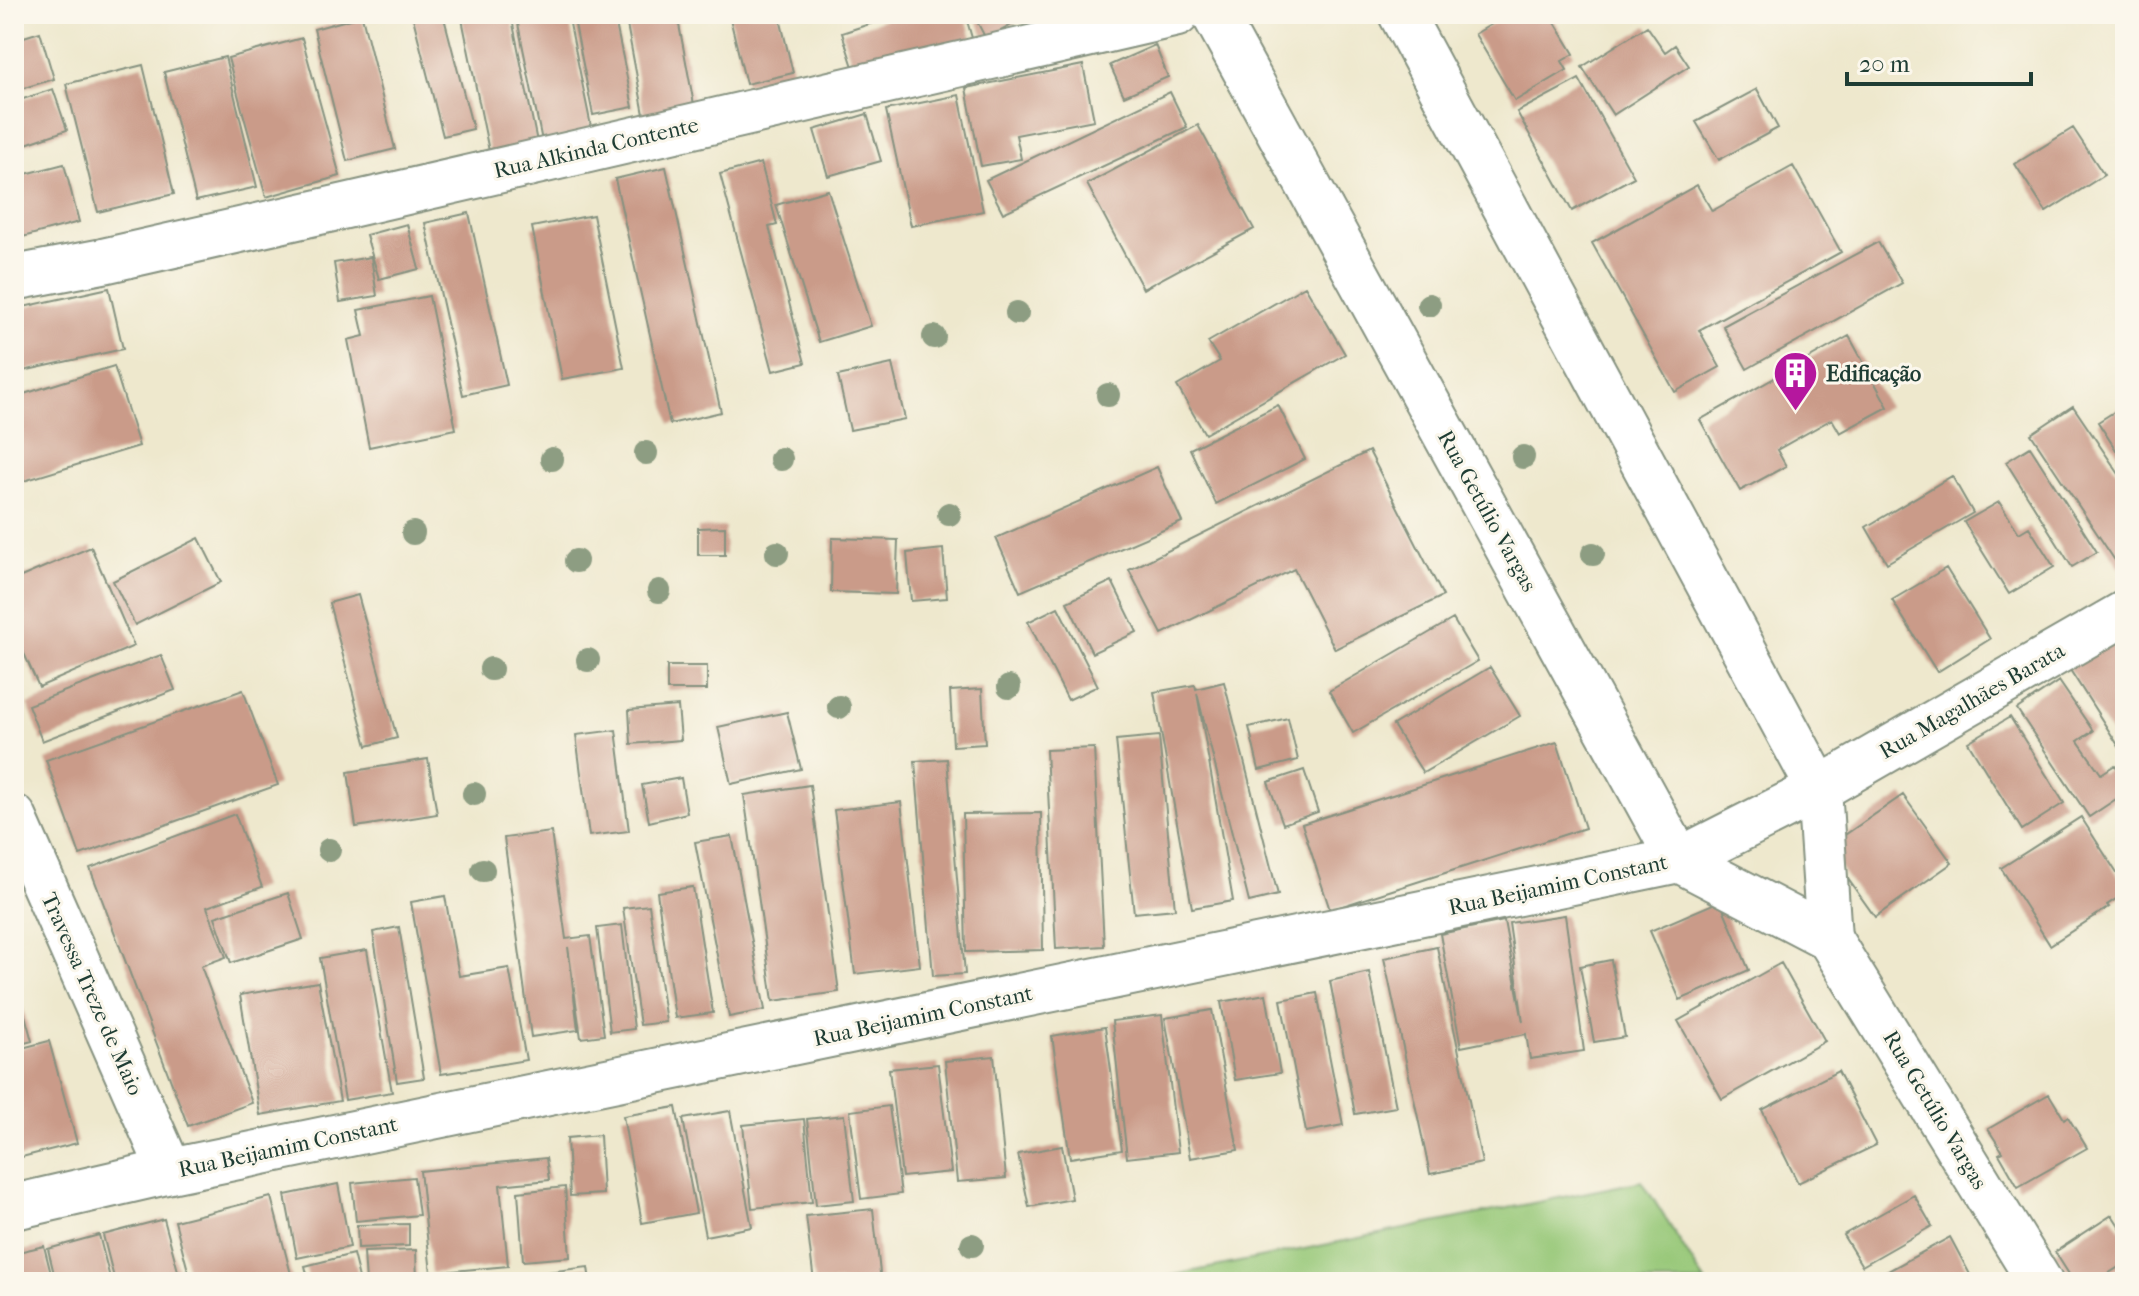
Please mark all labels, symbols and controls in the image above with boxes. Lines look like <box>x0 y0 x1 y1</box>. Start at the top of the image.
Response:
scale bar <box>1847 36 2031 86</box>
text: 20 m <box>1859 50 1910 78</box>
street label: Rua Alkinda Contente <box>491 112 701 184</box>
building icon: Edificação <box>1771 350 1819 413</box>
place label: Edificação <box>1826 361 1921 387</box>
street label: Rua Getúlio Vargas <box>1432 426 1542 596</box>
street label: Rua Magalhães Barata <box>1875 637 2070 765</box>
street label: Rua Beijamim Constant <box>1446 849 1670 921</box>
street label: Travessa Treze de Maio <box>36 889 148 1099</box>
street label: Rua Beijamim Constant <box>811 980 1035 1052</box>
street label: Rua Getúlio Vargas <box>1877 1026 1993 1194</box>
street label: Rua Beijamim Constant <box>176 1111 400 1183</box>

